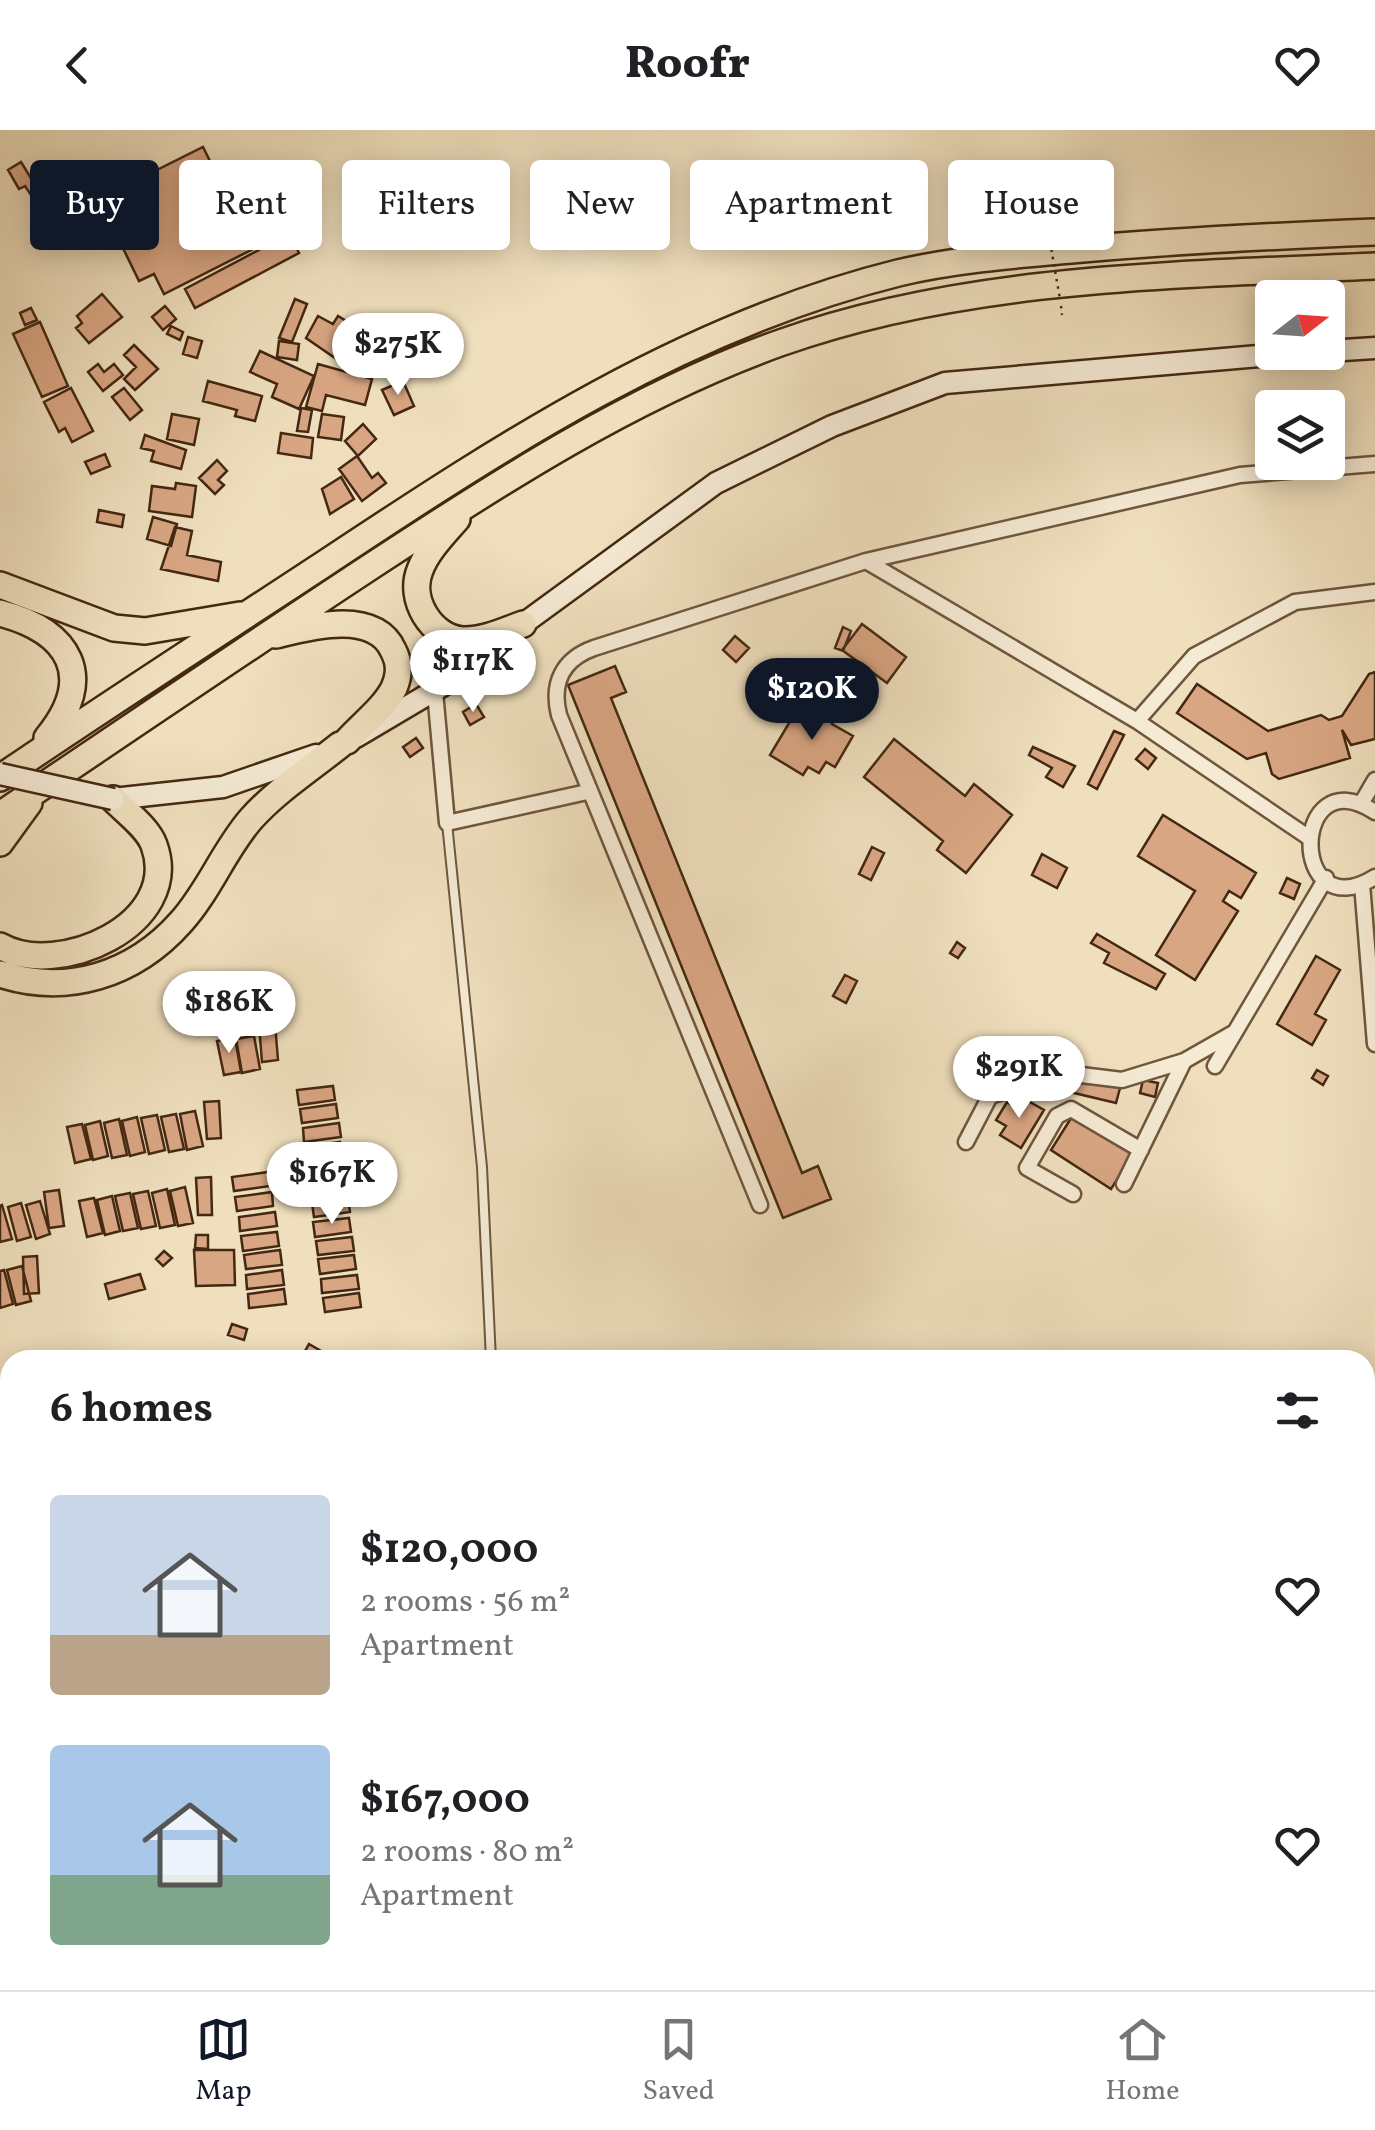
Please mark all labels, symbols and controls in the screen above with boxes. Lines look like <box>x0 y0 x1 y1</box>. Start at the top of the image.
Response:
text: Roofr <box>625 34 750 97</box>
icon: back <box>50 38 105 93</box>
icon: heart <box>1270 38 1325 93</box>
chip: Buy <box>30 160 159 250</box>
chip: Rent <box>179 160 322 250</box>
chip: Filters <box>342 160 510 250</box>
chip: New <box>530 160 670 250</box>
chip: Apartment <box>690 160 928 250</box>
chip: House <box>948 160 1114 250</box>
north arrow <box>1255 280 1345 370</box>
map controls <box>1255 280 1345 480</box>
pin: $275K <box>328 313 468 398</box>
text: $275K <box>354 323 442 367</box>
button: layers <box>1255 390 1345 480</box>
pin: $117K <box>403 630 543 715</box>
text: $117K <box>432 640 514 684</box>
pin: $120K <box>742 658 882 743</box>
text: $120K <box>767 668 857 712</box>
pin: $186K <box>159 971 299 1056</box>
text: $186K <box>185 981 273 1025</box>
pin: $291K <box>949 1036 1089 1121</box>
text: $291K <box>975 1046 1063 1090</box>
pin: $167K <box>262 1142 402 1227</box>
text: $167K <box>289 1152 375 1196</box>
text: 6 homes <box>50 1381 213 1440</box>
icon: filters <box>1270 1383 1325 1438</box>
text: $120,000 <box>360 1522 538 1581</box>
icon: home <box>130 1535 250 1655</box>
icon: heart <box>1270 1568 1325 1623</box>
text: 2 rooms · 56 m² <box>360 1581 570 1625</box>
text: Apartment <box>360 1625 514 1669</box>
text: $167,000 <box>360 1772 530 1831</box>
icon: home <box>130 1785 250 1905</box>
icon: heart <box>1270 1818 1325 1873</box>
text: 2 rooms · 80 m² <box>360 1831 574 1875</box>
text: Apartment <box>360 1875 514 1919</box>
tab: Map <box>195 2012 252 2111</box>
tab: Saved <box>642 2012 715 2111</box>
tab: Home <box>1105 2012 1180 2111</box>

